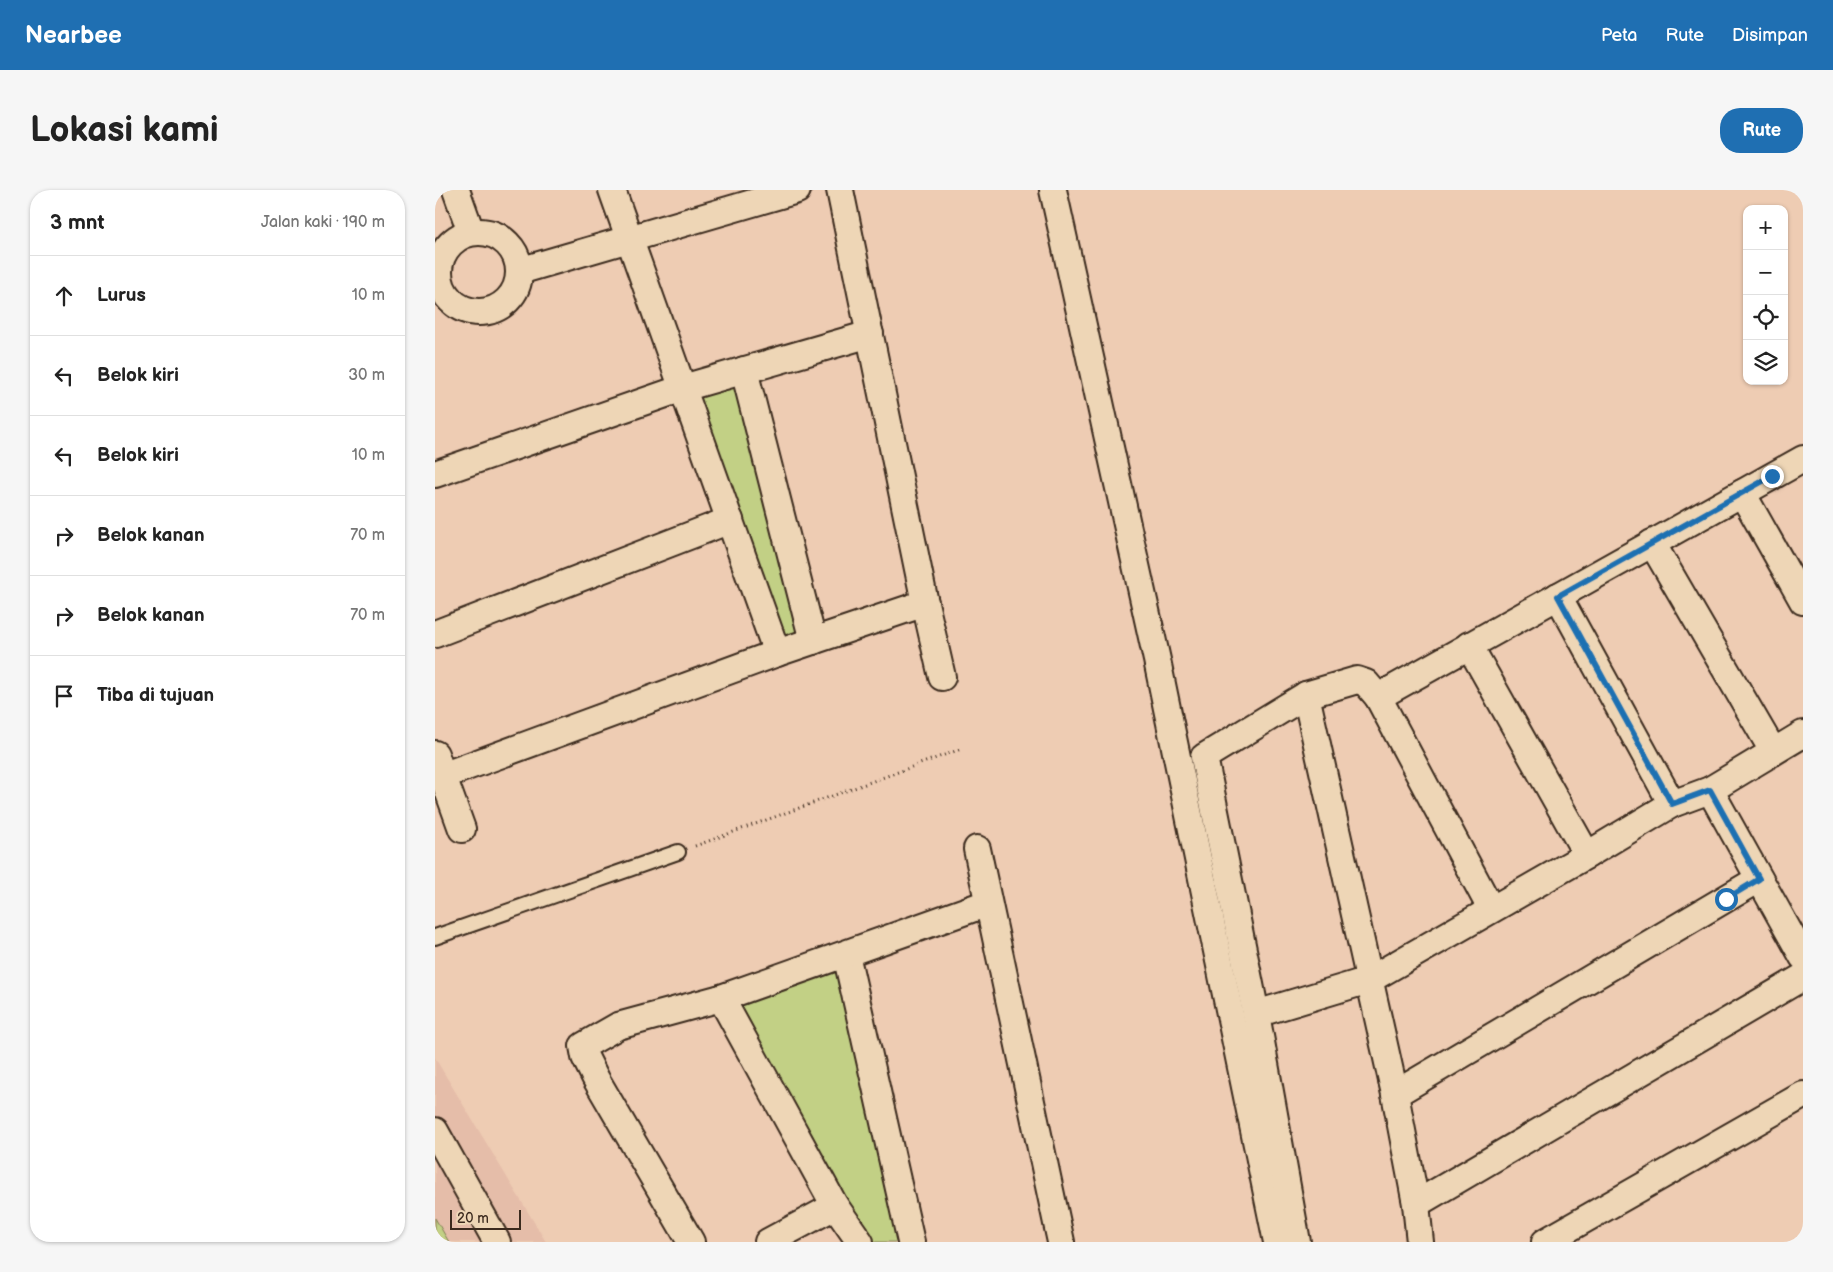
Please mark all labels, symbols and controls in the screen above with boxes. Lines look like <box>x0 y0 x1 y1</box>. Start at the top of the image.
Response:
text: Nearbee <box>25 21 122 50</box>
text: Peta <box>1601 25 1637 46</box>
text: Rute <box>1665 25 1704 46</box>
text: Disimpan <box>1732 25 1808 46</box>
button: Rute <box>1720 108 1803 153</box>
text: Lokasi kami <box>30 109 219 152</box>
map controls <box>1743 205 1788 385</box>
button: + <box>1743 205 1788 250</box>
text: 3 mnt <box>50 210 105 235</box>
text: Jalan kaki · 190 m <box>261 213 385 232</box>
button: − <box>1743 250 1788 295</box>
icon: ahead <box>50 282 78 310</box>
text: Lurus <box>97 284 146 307</box>
text: 10 m <box>352 286 385 305</box>
button: locate <box>1743 295 1788 340</box>
button: layers <box>1743 340 1788 385</box>
icon: left <box>50 362 78 390</box>
text: Belok kiri <box>97 364 179 387</box>
text: 30 m <box>348 366 385 385</box>
icon: left <box>50 442 78 470</box>
text: Belok kiri <box>97 444 179 467</box>
text: 10 m <box>352 446 385 465</box>
route end <box>1761 465 1784 488</box>
icon: right <box>50 522 78 550</box>
text: Belok kanan <box>97 524 205 547</box>
text: 70 m <box>350 526 385 545</box>
icon: right <box>50 602 78 630</box>
text: Belok kanan <box>97 604 205 627</box>
text: 70 m <box>350 606 385 625</box>
icon: arrive <box>50 682 78 710</box>
text: Tiba di tujuan <box>97 684 214 707</box>
route start <box>1715 888 1738 911</box>
scale bar <box>450 1207 521 1230</box>
text: 20 m <box>457 1210 489 1227</box>

